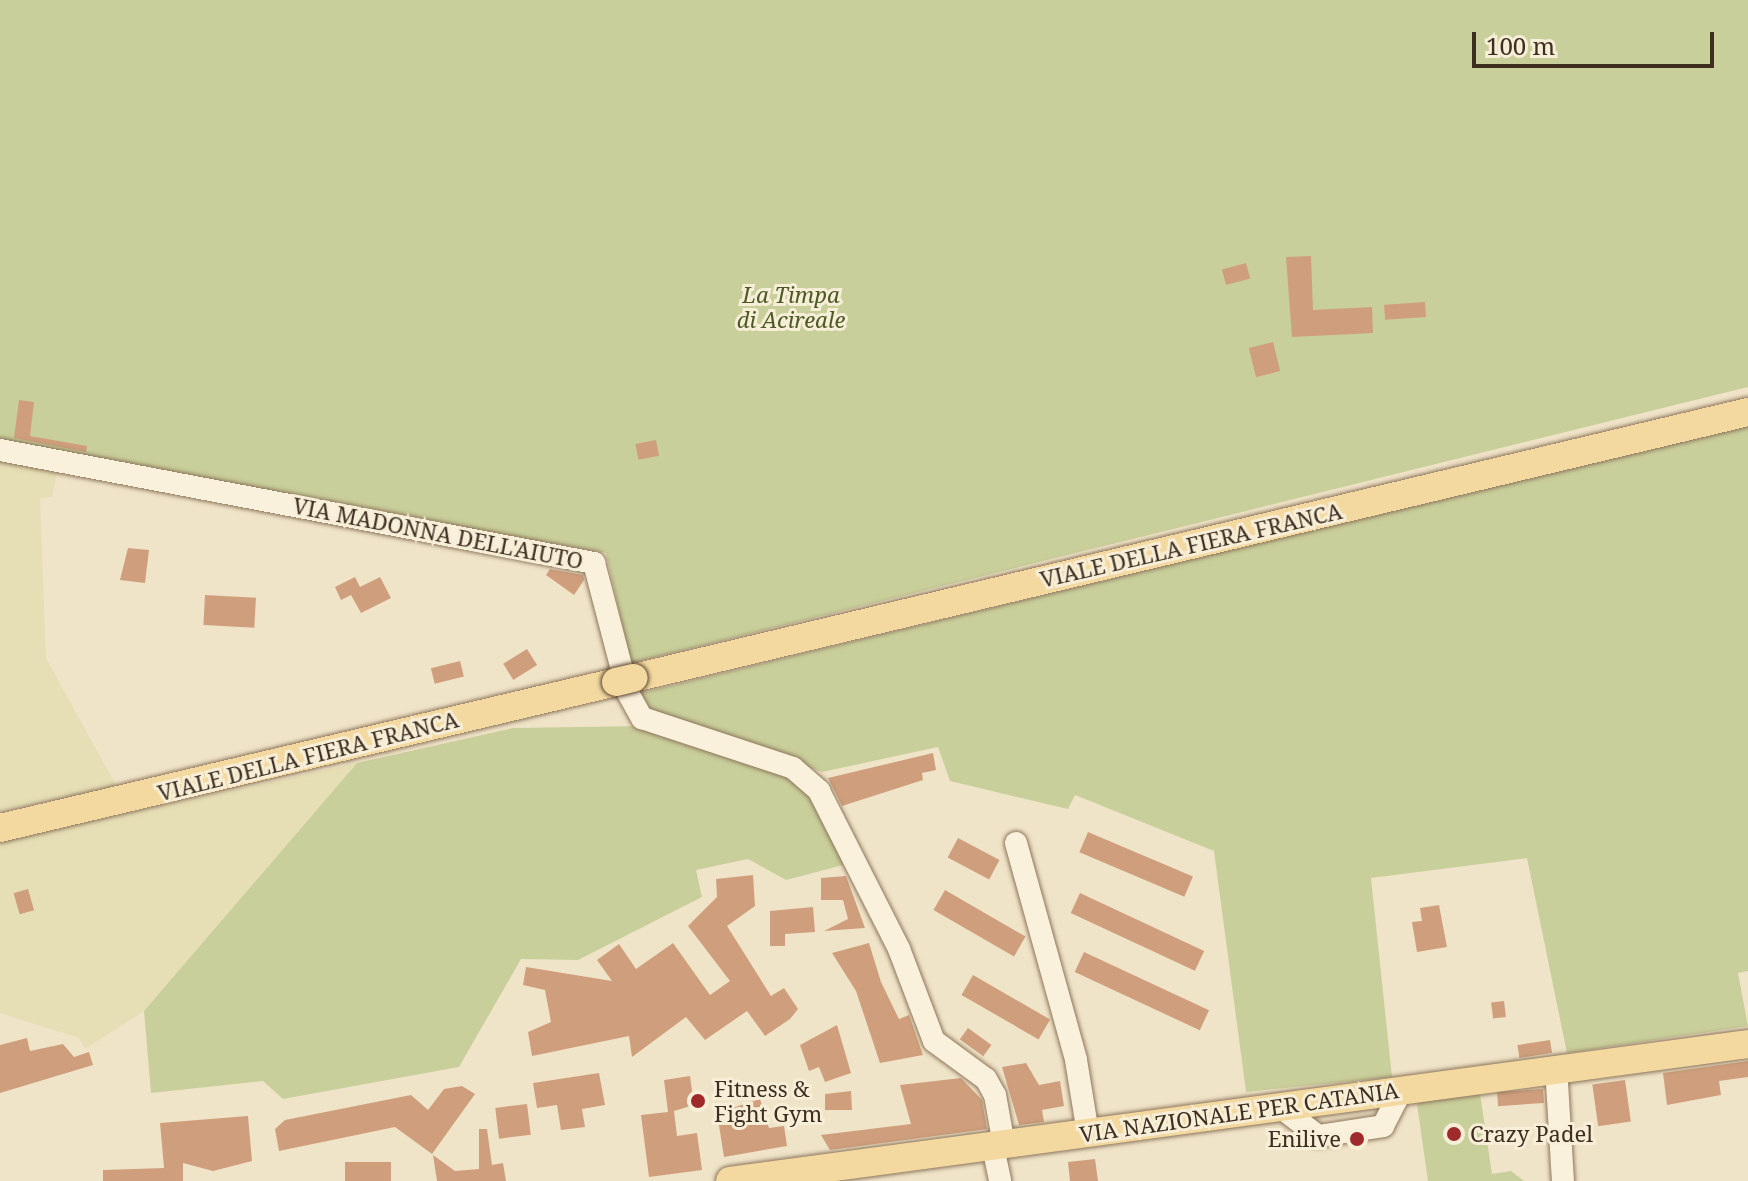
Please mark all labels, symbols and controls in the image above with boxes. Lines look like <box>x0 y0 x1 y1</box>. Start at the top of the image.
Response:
scale bar <box>1476 16 1718 66</box>
text: 100 m <box>1486 29 1555 62</box>
park label: La Timpa di Acireale <box>737 281 845 332</box>
street label: VIA MADONNA DELL'AIUTO <box>291 492 585 574</box>
street label: VIALE DELLA FIERA FRANCA <box>1037 497 1345 593</box>
street label: VIALE DELLA FIERA FRANCA <box>155 706 461 806</box>
place label: Fitness & Fight Gym <box>714 1075 822 1126</box>
street label: VIA NAZIONALE PER CATANIA <box>1078 1077 1400 1147</box>
marker: Fitness & Fight Gym <box>689 1092 707 1110</box>
place label: Crazy Padel <box>1470 1121 1593 1147</box>
marker: Crazy Padel <box>1445 1125 1463 1143</box>
place label: Enilive <box>1268 1126 1341 1152</box>
marker: Enilive <box>1348 1130 1366 1148</box>

